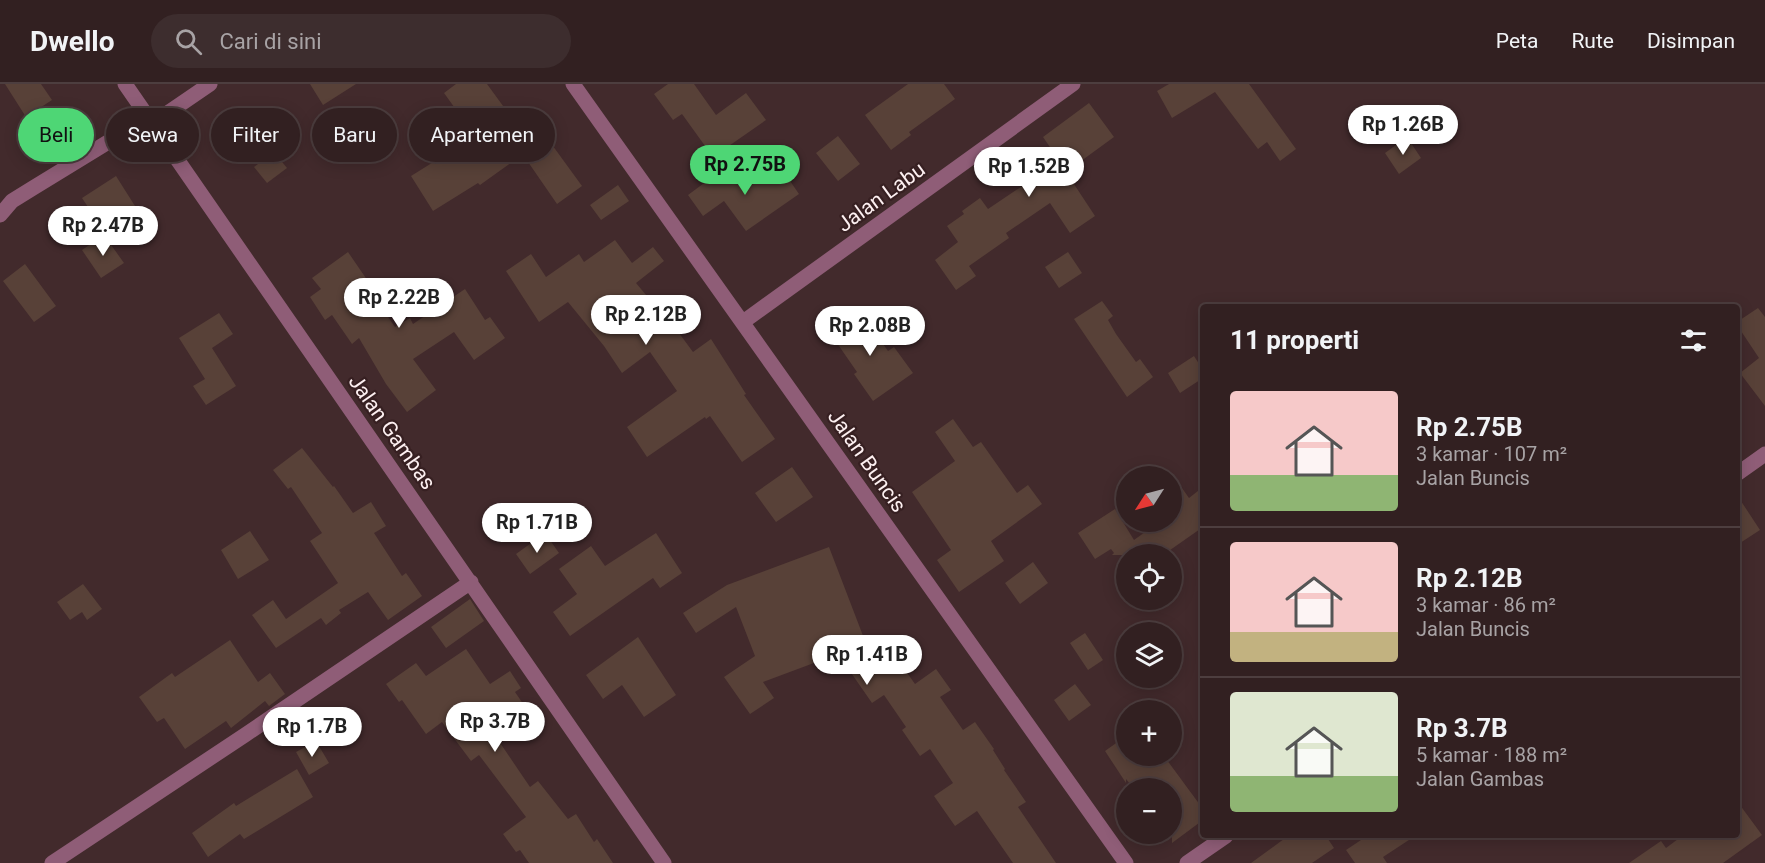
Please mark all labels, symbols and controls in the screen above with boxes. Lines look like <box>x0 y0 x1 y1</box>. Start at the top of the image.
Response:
search box <box>151 14 571 68</box>
text: Dwello <box>30 25 115 58</box>
icon: search <box>172 25 205 58</box>
text: Cari di sini <box>220 29 321 54</box>
text: Peta <box>1496 29 1538 53</box>
text: Rute <box>1571 29 1614 53</box>
text: Disimpan <box>1647 29 1735 53</box>
pin: Rp 1.26B <box>1341 105 1465 156</box>
chip: Beli <box>18 108 94 162</box>
chip: Sewa <box>106 108 199 162</box>
chip: Filter <box>211 108 300 162</box>
chip: Baru <box>312 108 397 162</box>
chip: Apartemen <box>409 108 555 162</box>
text: Rp 1.26B <box>1362 112 1444 136</box>
pin: Rp 2.75B <box>683 145 807 196</box>
pin: Rp 1.52B <box>967 147 1091 198</box>
text: Rp 2.75B <box>704 152 786 176</box>
text: Rp 1.52B <box>988 154 1070 178</box>
street label: Jalan Labu <box>833 157 929 237</box>
pin: Rp 2.47B <box>41 206 165 257</box>
text: Rp 2.47B <box>62 213 144 237</box>
pin: Rp 2.22B <box>337 278 461 329</box>
text: Rp 2.22B <box>358 285 440 309</box>
pin: Rp 2.12B <box>584 295 708 346</box>
text: Rp 2.12B <box>605 302 687 326</box>
pin: Rp 2.08B <box>808 306 932 357</box>
text: Rp 2.08B <box>829 313 911 337</box>
icon: filters <box>1677 324 1710 357</box>
text: 11 properti <box>1230 325 1359 355</box>
street label: Jalan Gambas <box>344 370 440 494</box>
street label: Jalan Buncis <box>823 405 911 517</box>
text: Rp 2.75B <box>1416 412 1523 442</box>
icon: home <box>1278 415 1350 487</box>
text: 3 kamar · 107 m² <box>1416 442 1567 466</box>
north arrow <box>1116 466 1182 532</box>
map controls <box>1116 466 1182 844</box>
text: Jalan Buncis <box>1416 466 1530 490</box>
pin: Rp 1.71B <box>475 503 599 554</box>
text: Rp 1.71B <box>496 510 578 534</box>
button: locate <box>1116 544 1182 610</box>
text: Rp 2.12B <box>1416 563 1523 593</box>
icon: home <box>1278 566 1350 638</box>
text: 3 kamar · 86 m² <box>1416 593 1556 617</box>
text: Jalan Buncis <box>1416 617 1530 641</box>
button: layers <box>1116 622 1182 688</box>
pin: Rp 1.41B <box>805 635 929 686</box>
text: Rp 1.41B <box>826 642 908 666</box>
button: + <box>1116 700 1182 766</box>
pin: Rp 3.7B <box>440 702 550 753</box>
pin: Rp 1.7B <box>257 707 367 758</box>
text: Rp 3.7B <box>460 709 530 733</box>
text: Rp 3.7B <box>1416 713 1508 743</box>
text: Rp 1.7B <box>277 714 347 738</box>
icon: home <box>1278 716 1350 788</box>
text: 5 kamar · 188 m² <box>1416 743 1567 767</box>
text: Jalan Gambas <box>1416 767 1544 791</box>
button: − <box>1116 778 1182 844</box>

